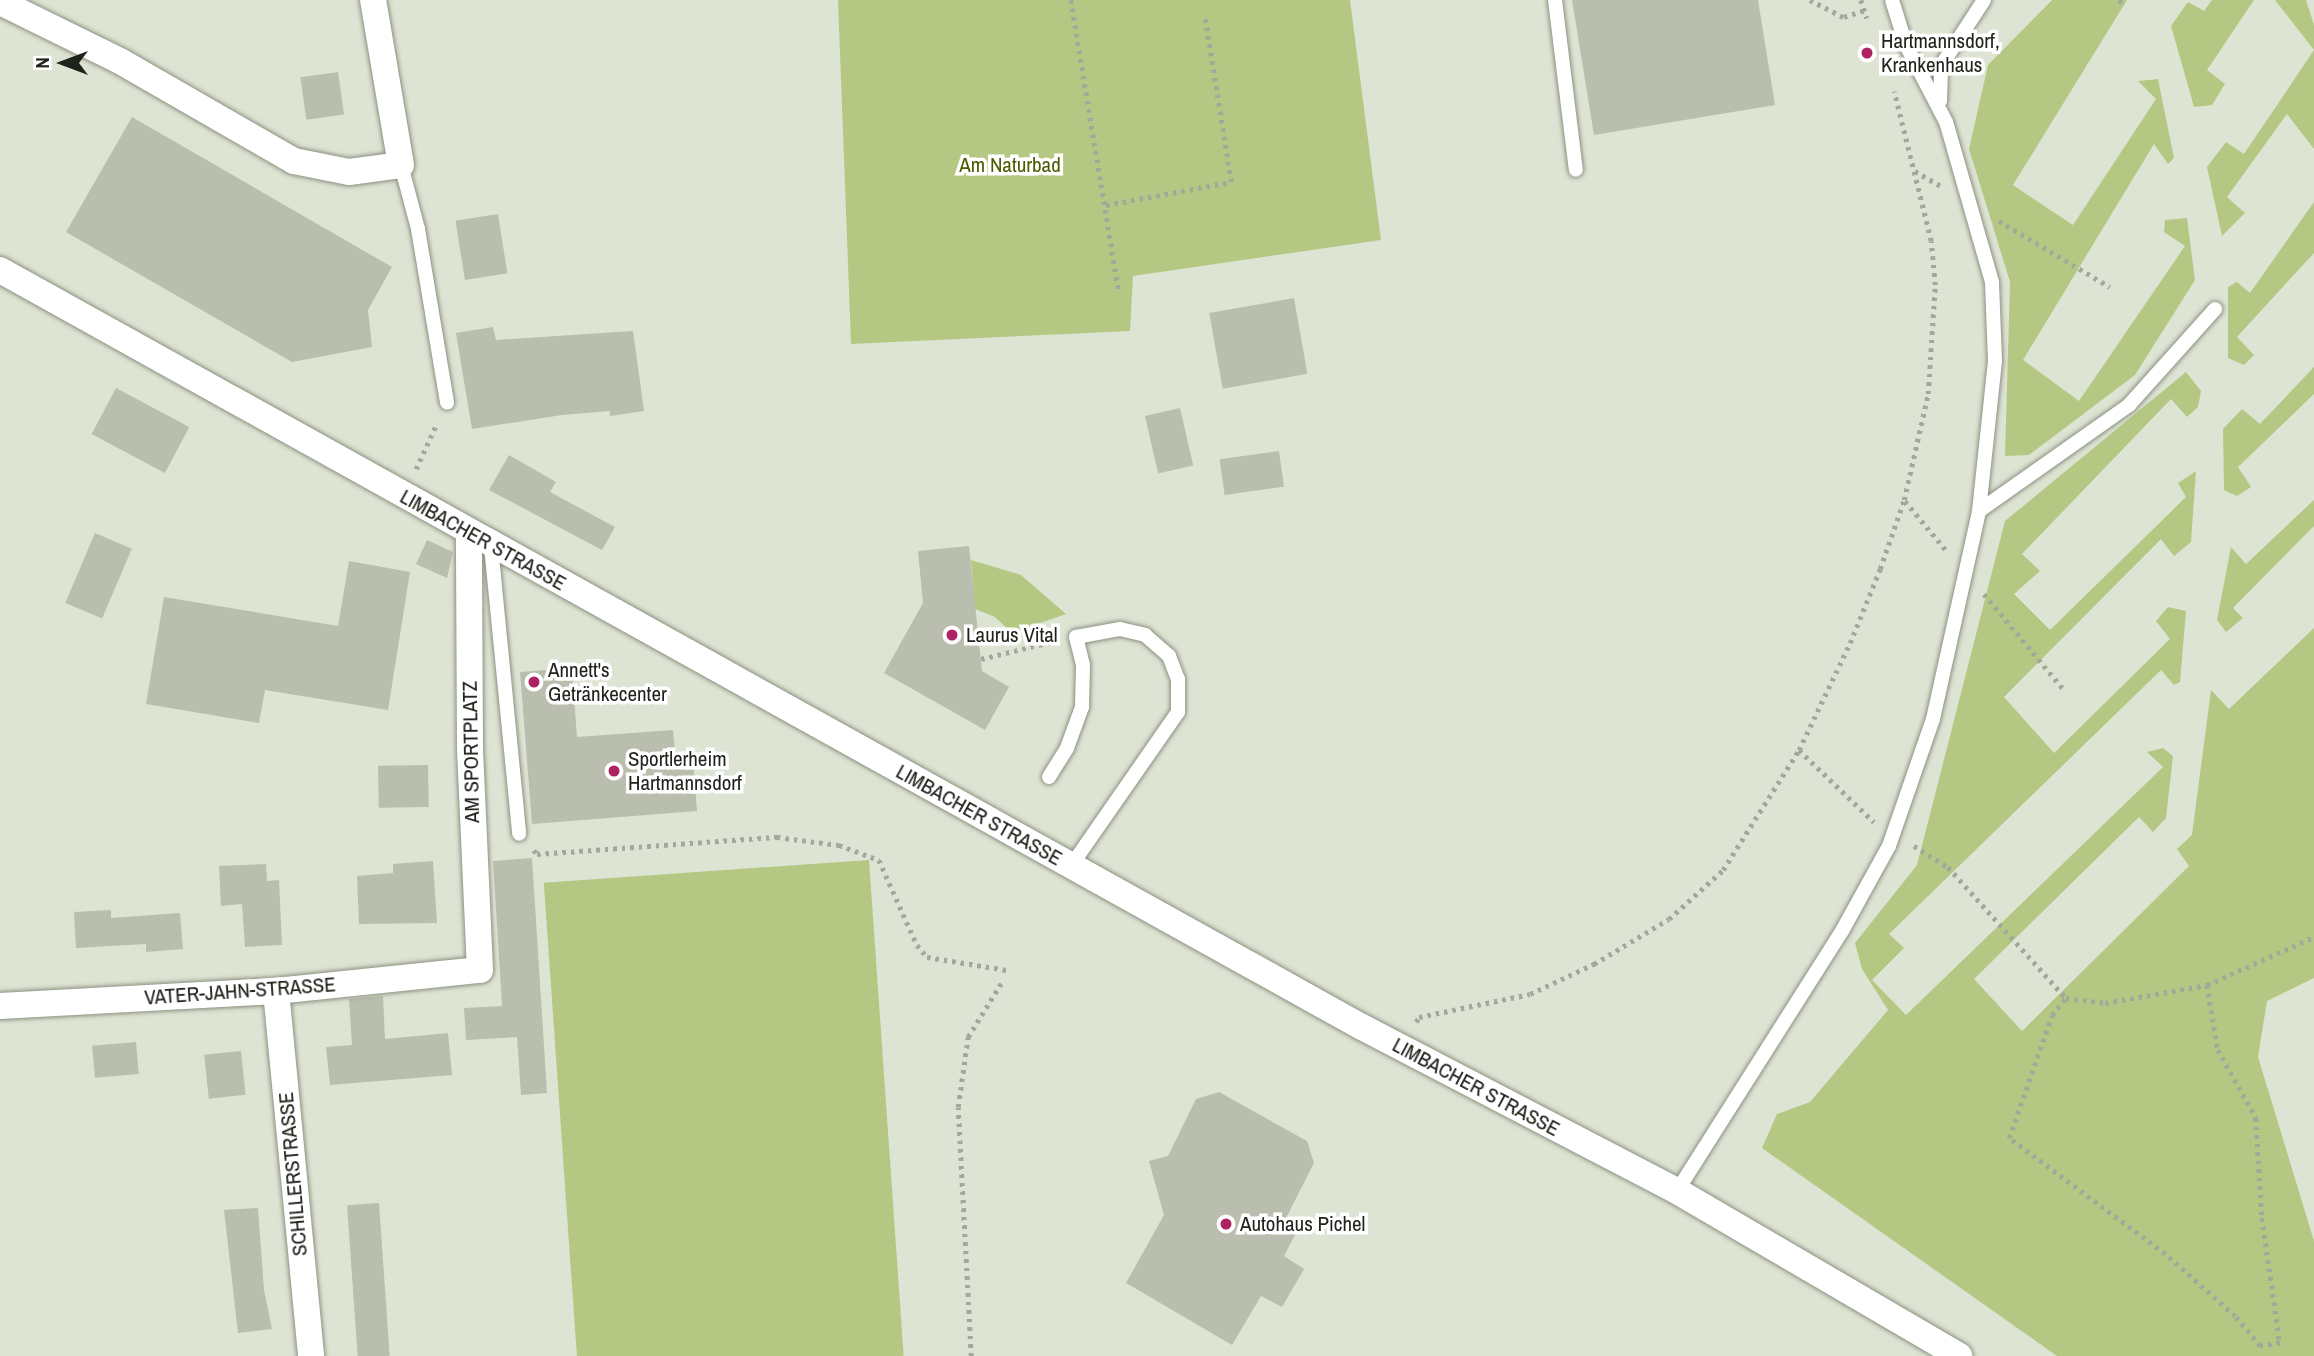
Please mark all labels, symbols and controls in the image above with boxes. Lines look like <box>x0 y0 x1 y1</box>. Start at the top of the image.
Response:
north arrow <box>28 28 98 98</box>
place label: Hartmannsdorf, Krankenhaus <box>1881 28 2000 78</box>
marker: Hartmannsdorf, Krankenhaus <box>1859 45 1875 61</box>
text: N <box>29 57 55 69</box>
park label: Am Naturbad <box>959 152 1061 178</box>
street label: LIMBACHER STRASSE <box>396 484 570 596</box>
place label: Laurus Vital <box>966 622 1058 648</box>
marker: Laurus Vital <box>944 627 960 643</box>
place label: Annett's Getränkecenter <box>548 657 667 707</box>
marker: Annett's Getränkecenter <box>526 674 542 690</box>
street label: AM SPORTPLATZ <box>457 681 485 823</box>
place label: Sportlerheim Hartmannsdorf <box>628 746 742 796</box>
street label: LIMBACHER STRASSE <box>892 759 1066 871</box>
marker: Sportlerheim Hartmannsdorf <box>606 763 622 779</box>
street label: VATER-JAHN-STRASSE <box>144 972 336 1010</box>
street label: LIMBACHER STRASSE <box>1388 1032 1564 1142</box>
street label: SCHILLERSTRASSE <box>273 1091 313 1257</box>
place label: Autohaus Pichel <box>1240 1211 1365 1237</box>
marker: Autohaus Pichel <box>1218 1216 1234 1232</box>

